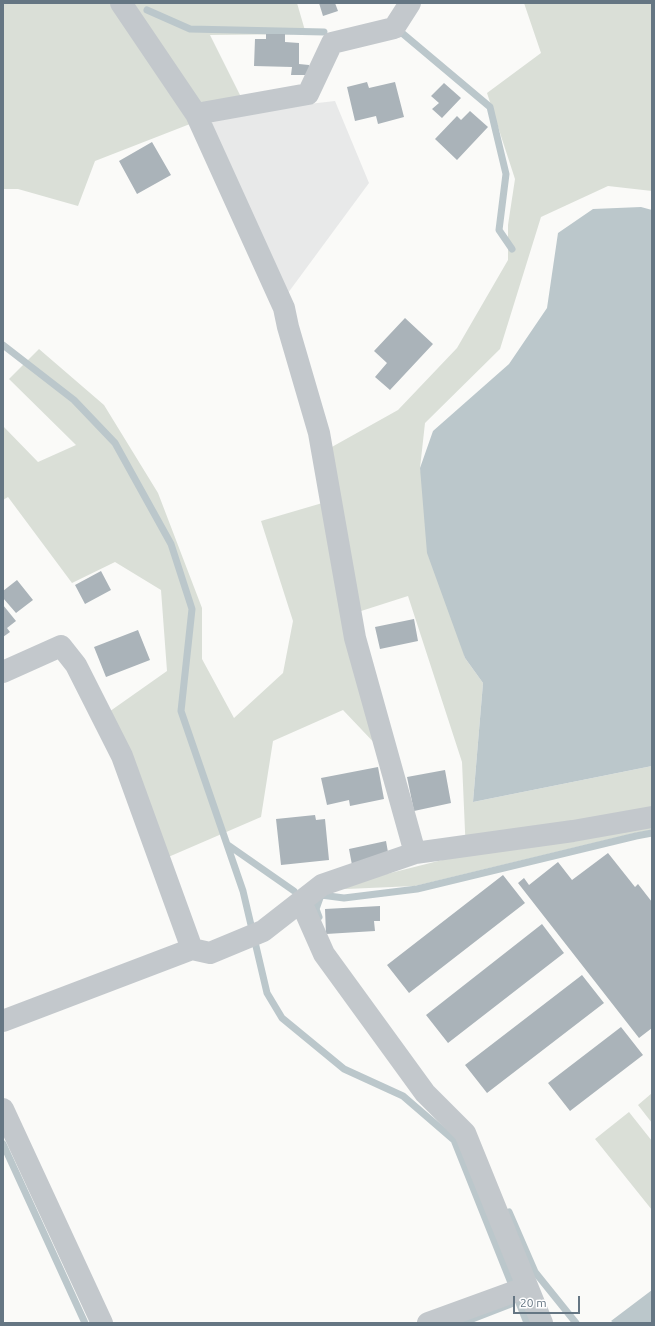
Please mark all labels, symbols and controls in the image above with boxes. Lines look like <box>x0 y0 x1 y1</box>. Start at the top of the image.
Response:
scale bar <box>515 1288 582 1314</box>
text: 20 m <box>520 1296 547 1309</box>

